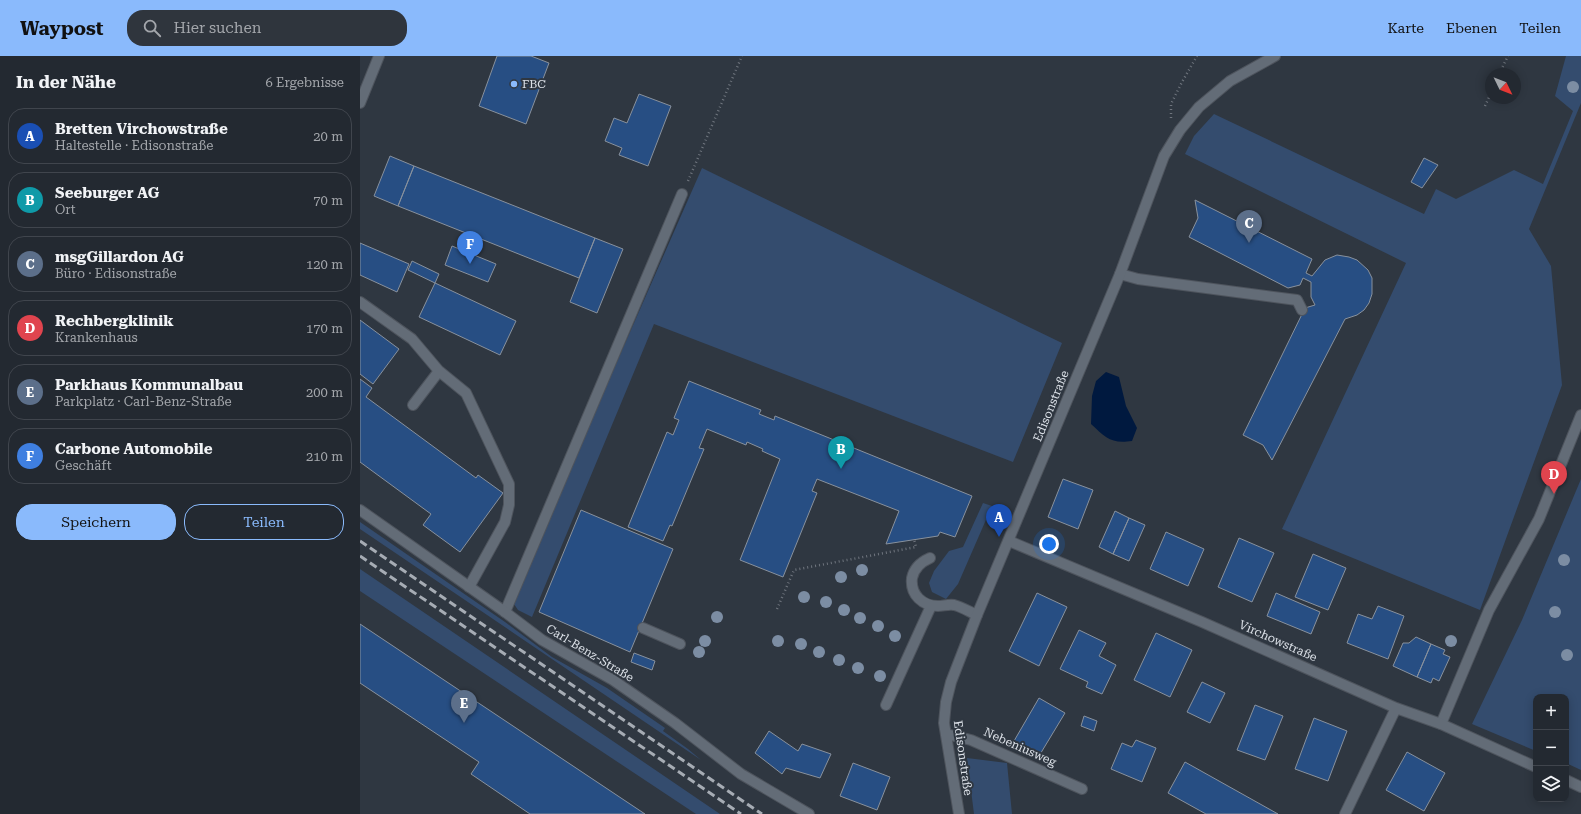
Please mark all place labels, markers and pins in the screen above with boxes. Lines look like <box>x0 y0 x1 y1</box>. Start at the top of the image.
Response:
place label: FBC <box>522 77 546 91</box>
marker: FBC <box>509 79 519 89</box>
pin: C <box>1236 210 1262 243</box>
pin: F <box>457 231 483 264</box>
pin: B <box>828 436 854 469</box>
pin: D <box>1541 461 1567 494</box>
pin: A <box>986 504 1012 537</box>
pin: E <box>451 690 477 723</box>

